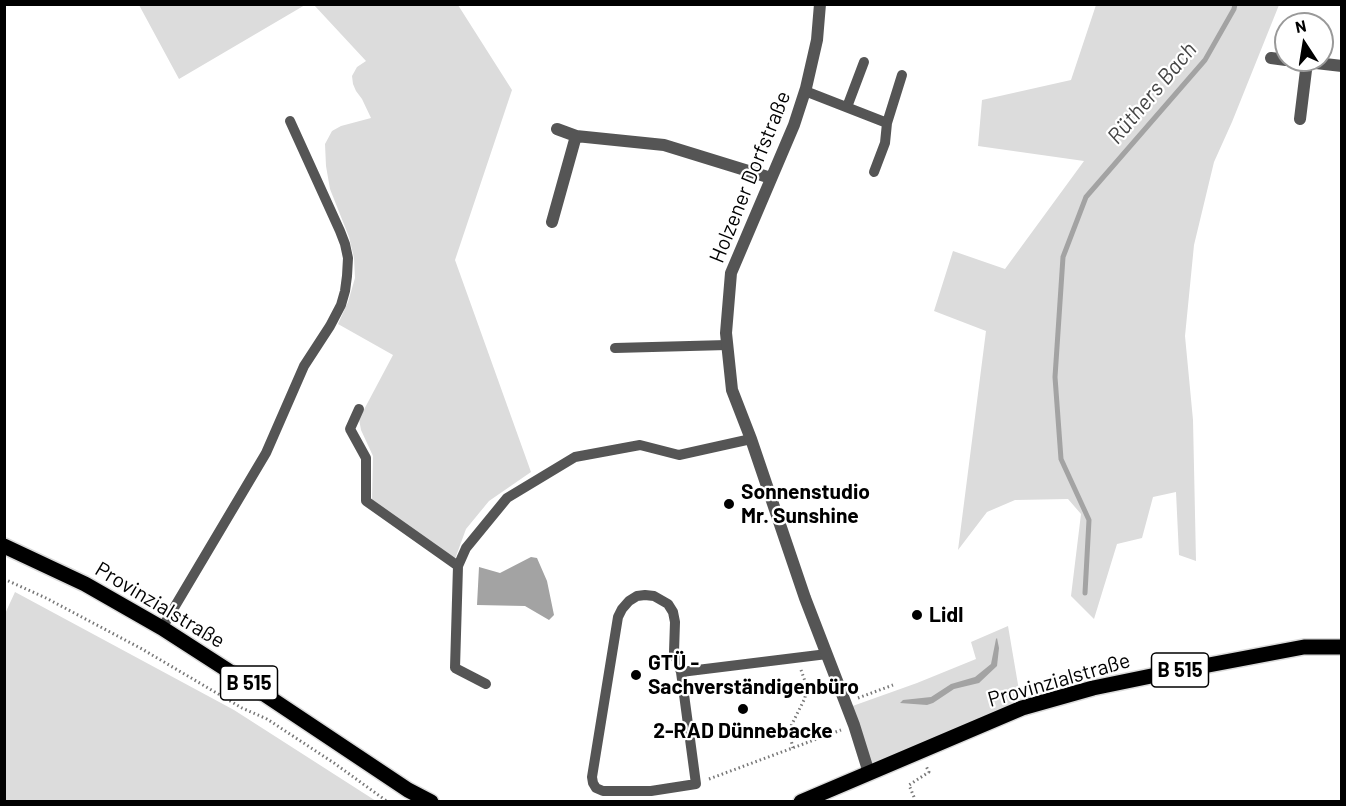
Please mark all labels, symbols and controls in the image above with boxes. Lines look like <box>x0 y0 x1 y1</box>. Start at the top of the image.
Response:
north arrow <box>1274 12 1334 72</box>
text: N <box>1293 15 1308 36</box>
water label: Rüthers Bach <box>1102 37 1202 149</box>
street label: Holzener Dorfstraße <box>704 87 796 267</box>
place label: Sonnenstudio Mr. Sunshine <box>741 479 870 529</box>
marker: Sonnenstudio Mr. Sunshine <box>722 497 736 511</box>
street label: Provinzialstraße <box>91 556 229 654</box>
place label: Lidl <box>929 602 963 628</box>
marker: Lidl <box>910 608 924 622</box>
street label: Provinzialstraße <box>985 648 1133 712</box>
place label: GTÜ - Sachverständigenbüro <box>648 650 859 700</box>
road number: B 515 <box>1152 653 1208 687</box>
road number: B 515 <box>220 666 278 700</box>
marker: GTÜ - Sachverständigenbüro <box>629 668 643 682</box>
marker: 2-RAD Dünnebacke <box>736 702 750 716</box>
place label: 2-RAD Dünnebacke <box>653 718 833 744</box>

